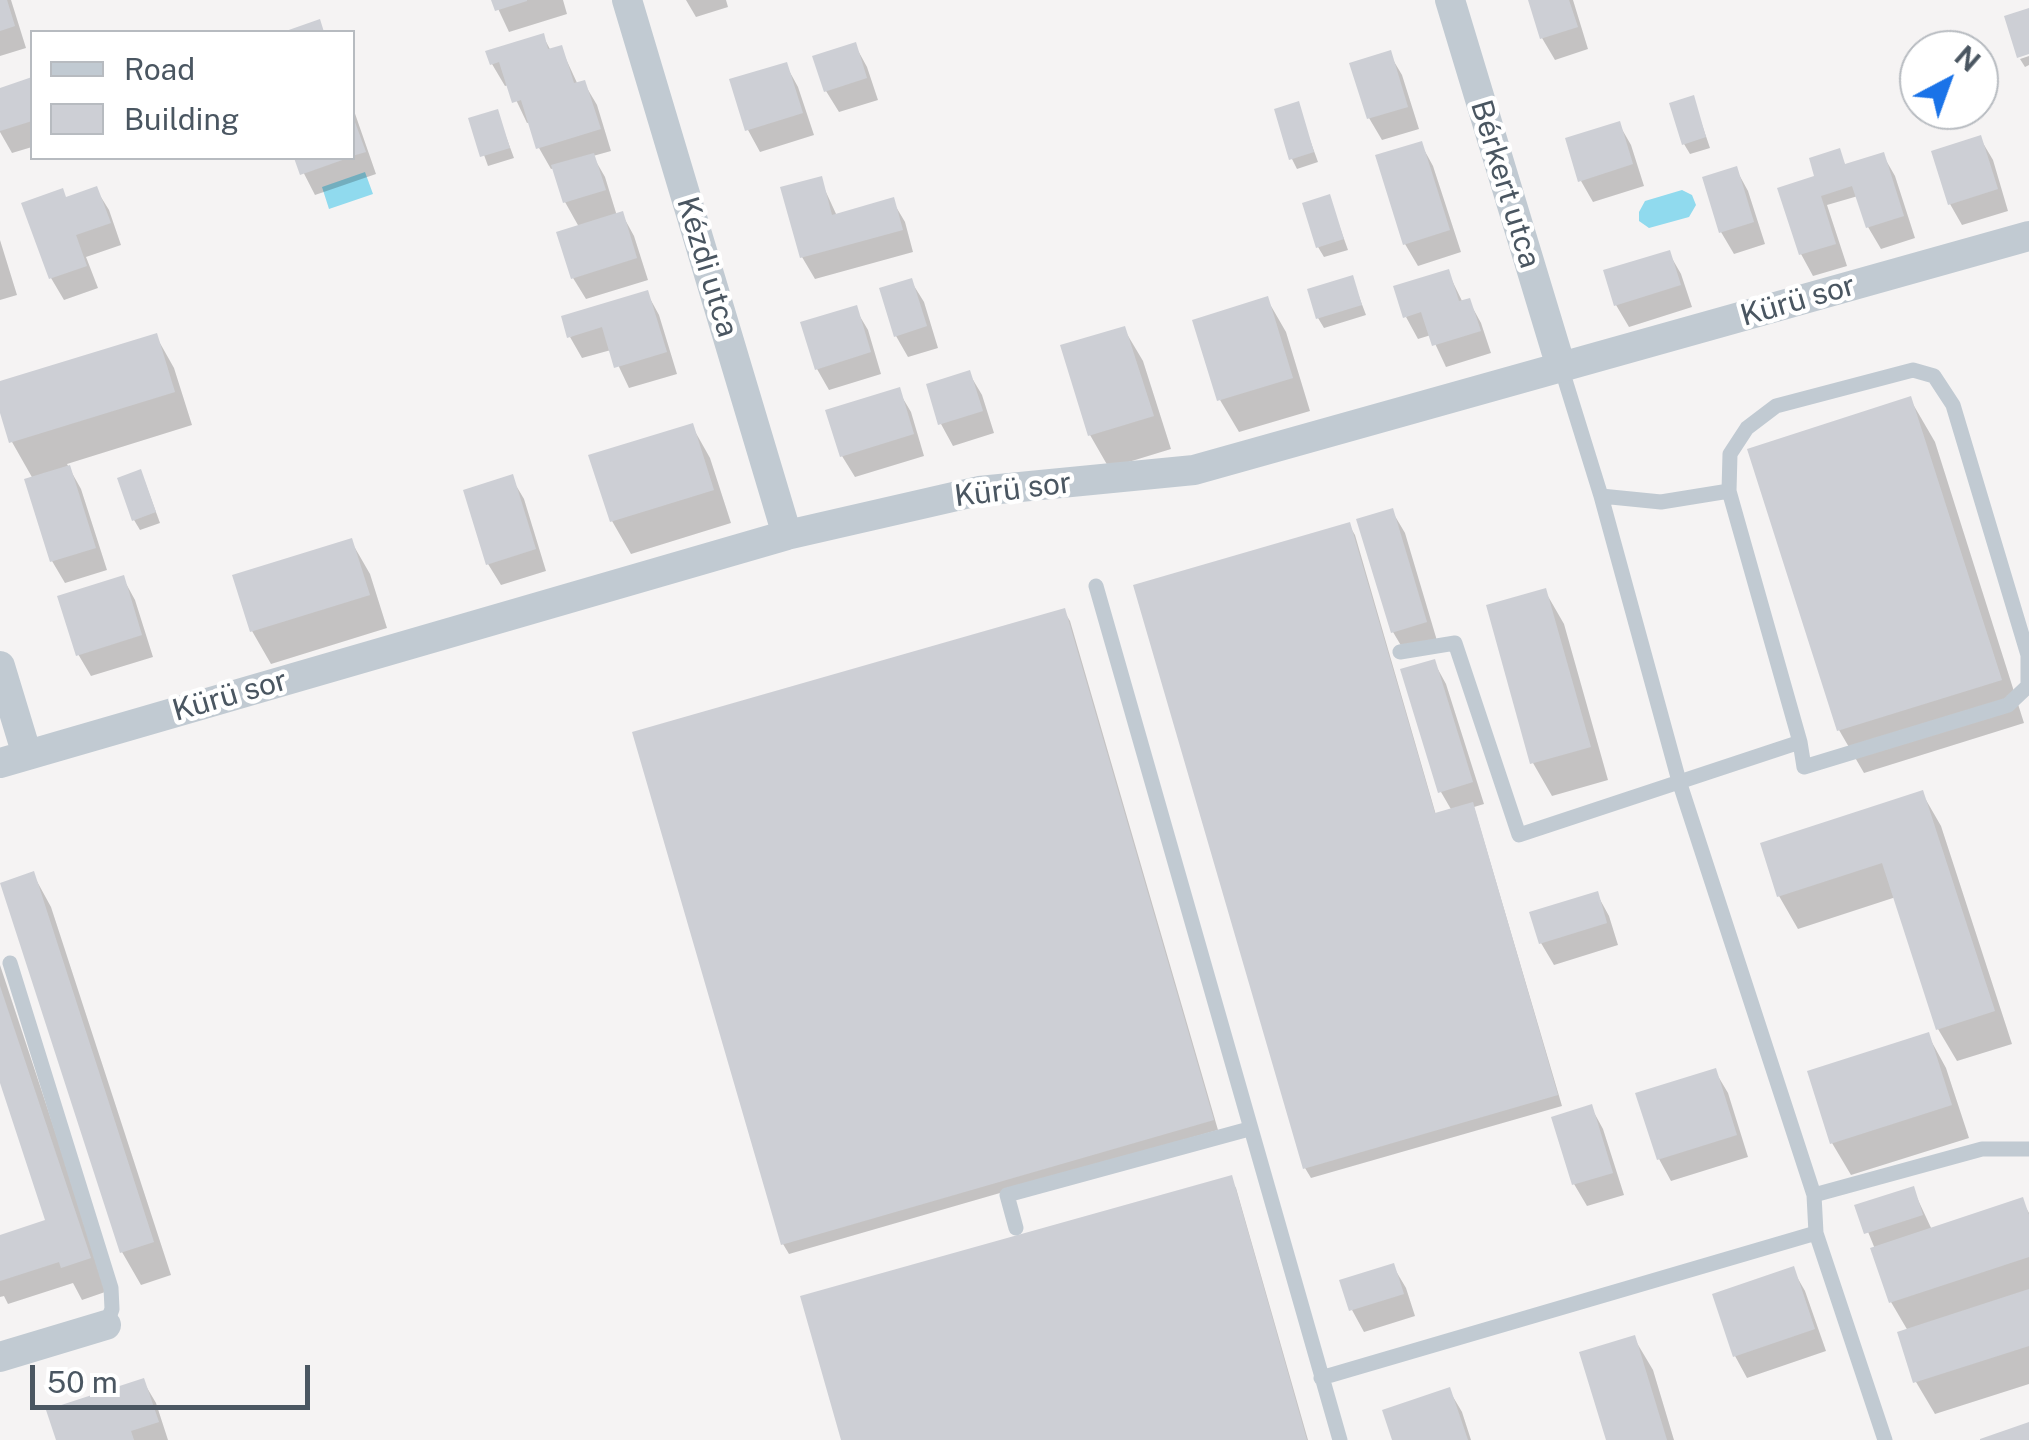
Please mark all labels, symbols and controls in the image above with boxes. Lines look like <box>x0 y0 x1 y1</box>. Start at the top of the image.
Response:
legend <box>30 30 355 160</box>
north arrow <box>1899 30 1999 130</box>
text: N <box>1949 39 1987 78</box>
text: Road <box>124 51 195 87</box>
street label: Bérkert utca <box>1462 96 1548 272</box>
text: Building <box>124 101 239 137</box>
street label: Kézdi utca <box>669 193 745 341</box>
street label: Kürü sor <box>1737 268 1859 334</box>
street label: Kürü sor <box>953 465 1073 515</box>
street label: Kürü sor <box>169 663 291 729</box>
scale bar <box>35 1345 315 1407</box>
text: 50 m <box>47 1364 118 1400</box>

